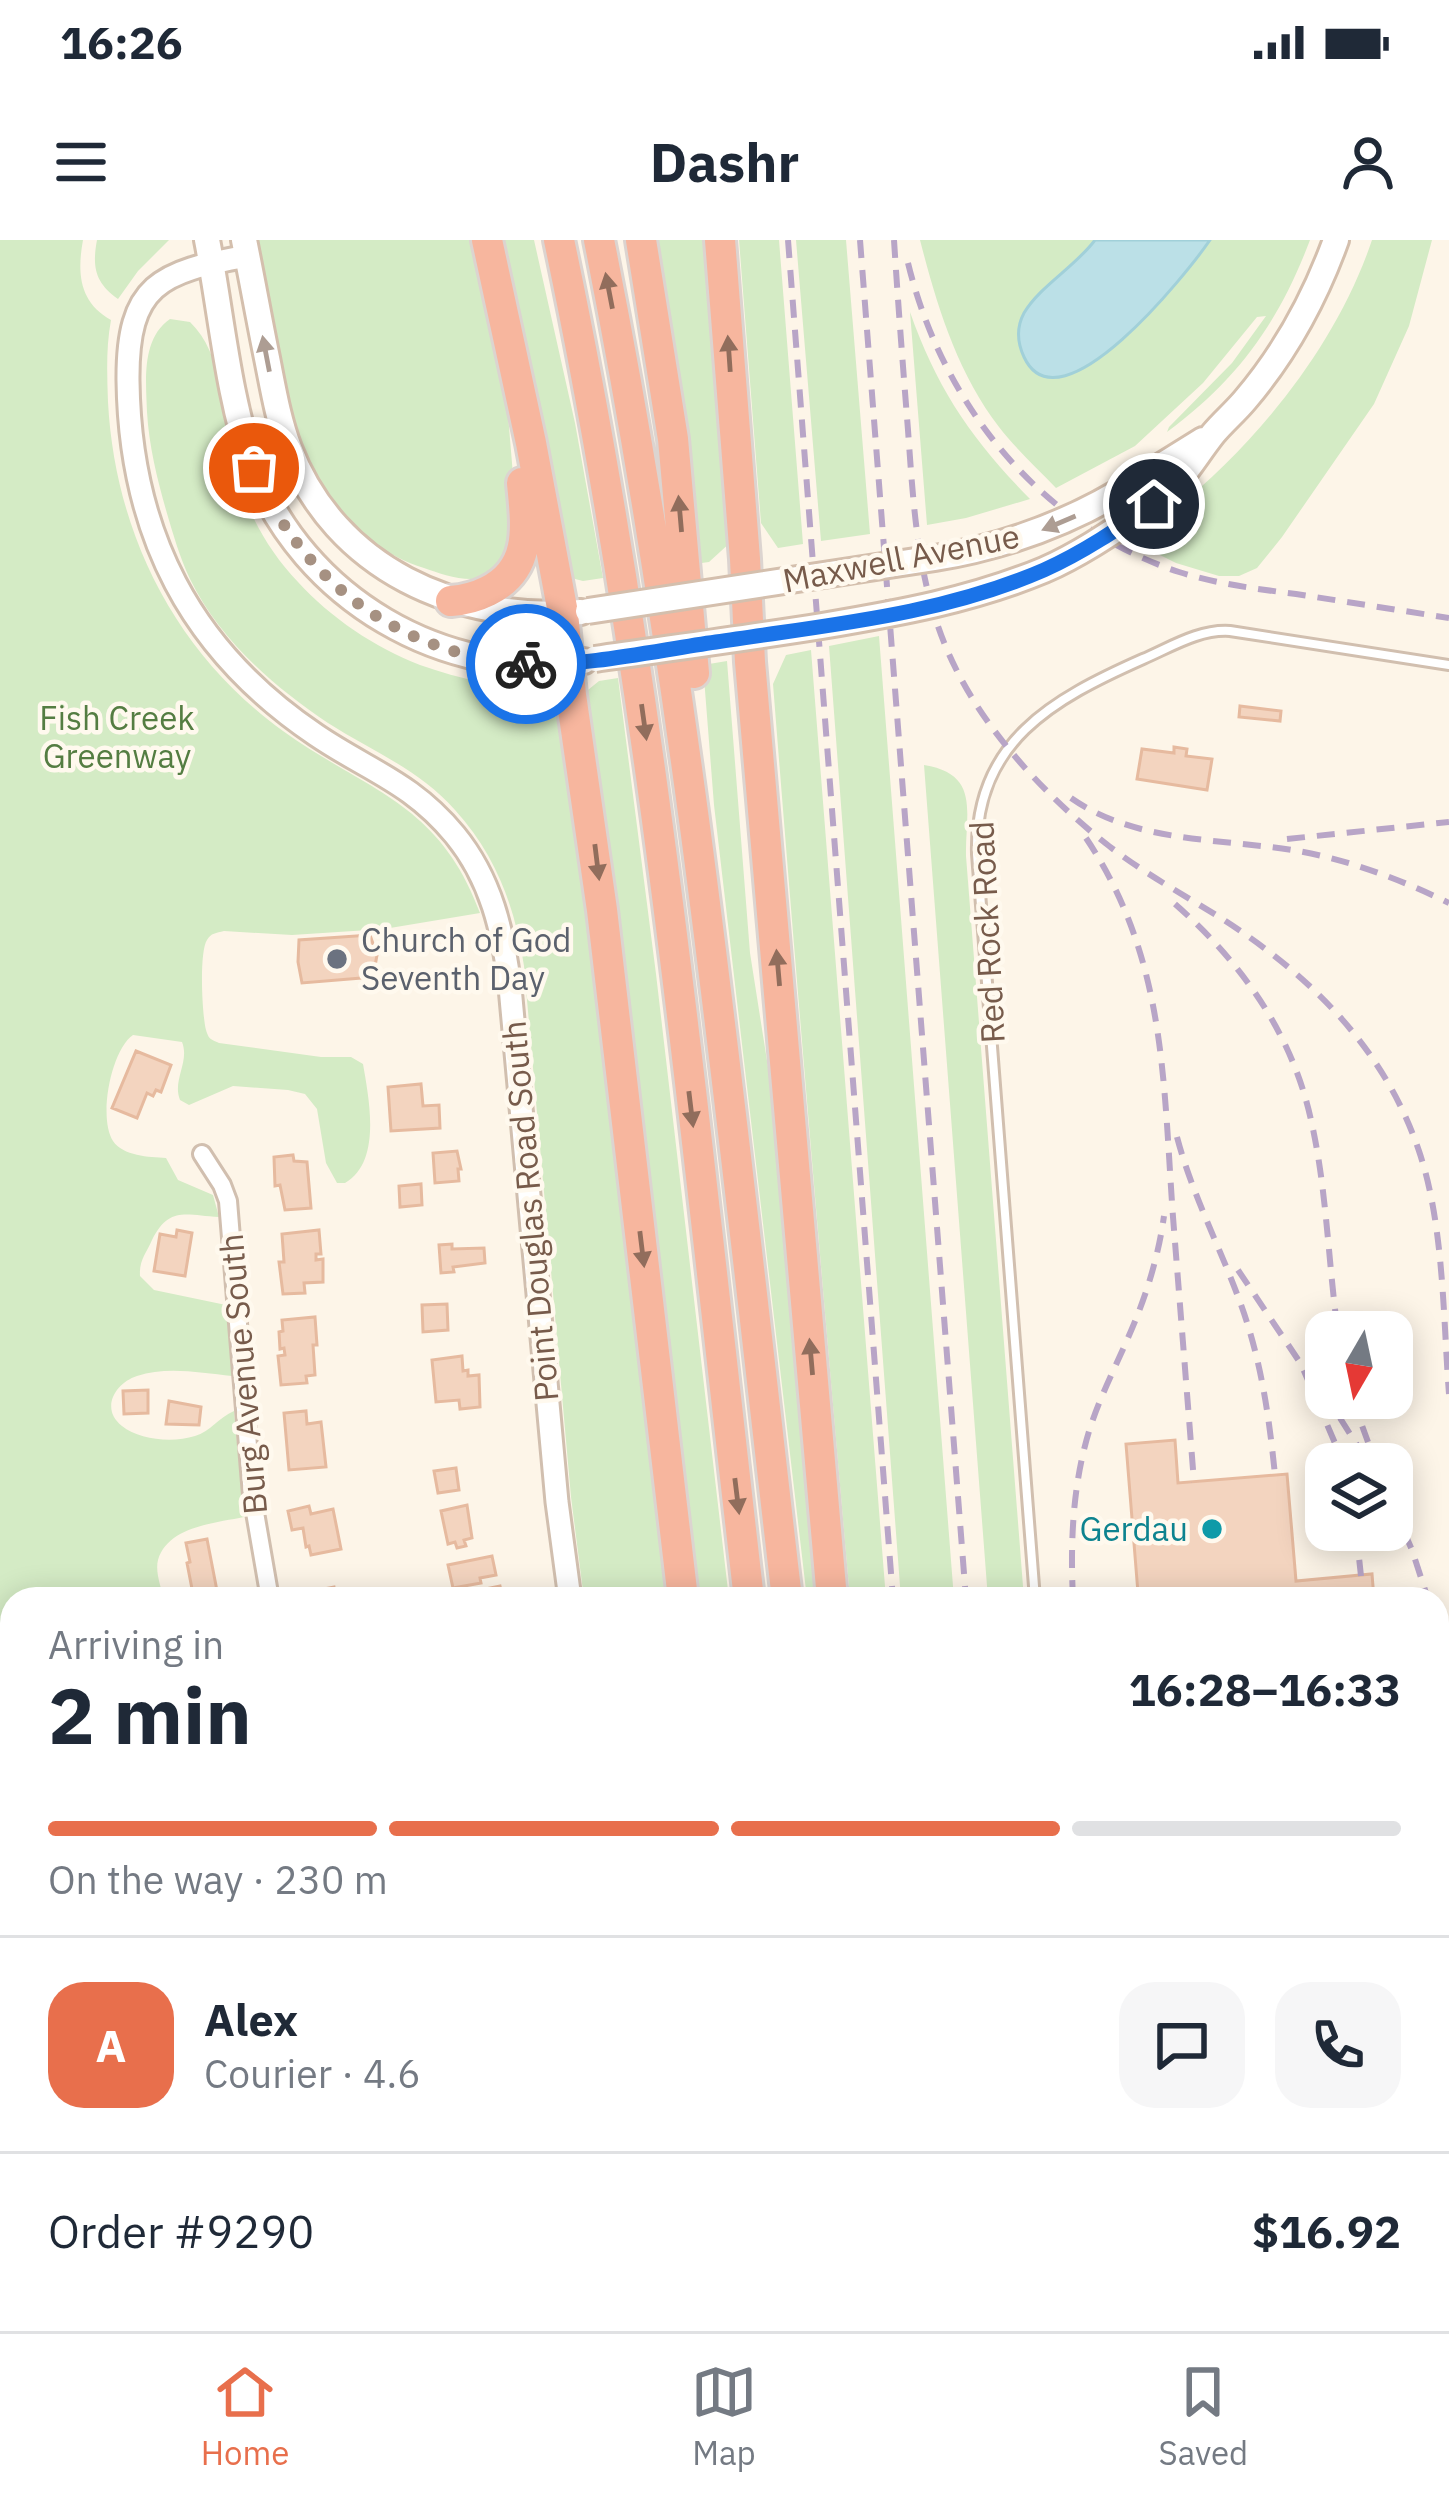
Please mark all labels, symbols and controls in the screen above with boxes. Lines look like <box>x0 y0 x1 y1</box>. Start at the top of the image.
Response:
text: 16:26 <box>60 13 183 71</box>
text: Dashr <box>650 127 799 197</box>
icon: menu <box>48 129 114 195</box>
icon: person <box>1335 129 1401 195</box>
one-way arrow <box>599 272 618 309</box>
one-way arrow <box>256 335 275 372</box>
one-way arrow <box>720 335 739 372</box>
pin <box>203 417 305 519</box>
icon: bag <box>221 435 287 501</box>
pin <box>1103 453 1205 555</box>
icon: home <box>1121 471 1187 537</box>
one-way arrow <box>670 495 689 532</box>
street label: Maxwell Avenue <box>779 513 1023 602</box>
one-way arrow <box>1040 514 1076 533</box>
courier <box>466 604 586 724</box>
icon: bike <box>493 631 559 697</box>
park label: Fish Creek Greenway <box>39 696 195 777</box>
one-way arrow <box>634 704 653 741</box>
street label: Red Rock Road <box>959 820 1014 1044</box>
one-way arrow <box>587 844 606 881</box>
place label: Church of God Seventh Day <box>361 918 571 999</box>
marker: Church of God Seventh Day <box>324 946 350 972</box>
one-way arrow <box>768 949 787 986</box>
street label: Point Douglas Road South <box>491 1019 568 1403</box>
one-way arrow <box>682 1091 701 1128</box>
one-way arrow <box>633 1231 652 1269</box>
street label: Burg Avenue South <box>209 1232 276 1516</box>
north arrow <box>1305 1311 1413 1419</box>
map controls <box>1305 1311 1413 1551</box>
one-way arrow <box>801 1338 820 1375</box>
button: layers <box>1305 1443 1413 1551</box>
one-way arrow <box>727 1478 746 1516</box>
place label: Gerdau <box>1080 1507 1188 1550</box>
marker: Gerdau <box>1199 1516 1225 1542</box>
text: Arriving in <box>48 1619 224 1670</box>
text: 16:28–16:33 <box>1129 1660 1401 1718</box>
text: 2 min <box>48 1664 252 1765</box>
text: On the way · 230 m <box>48 1854 388 1905</box>
button: chat <box>1119 1982 1245 2108</box>
button: phone <box>1275 1982 1401 2108</box>
text: Alex <box>204 1990 298 2048</box>
text: A <box>96 2016 126 2074</box>
text: Courier · 4.6 <box>204 2048 421 2099</box>
text: Order #9290 <box>48 2202 314 2260</box>
text: $16.92 <box>1252 2202 1401 2260</box>
tab: Home <box>201 2359 289 2474</box>
tab: Map <box>691 2359 757 2474</box>
tab: Saved <box>1158 2359 1248 2474</box>

